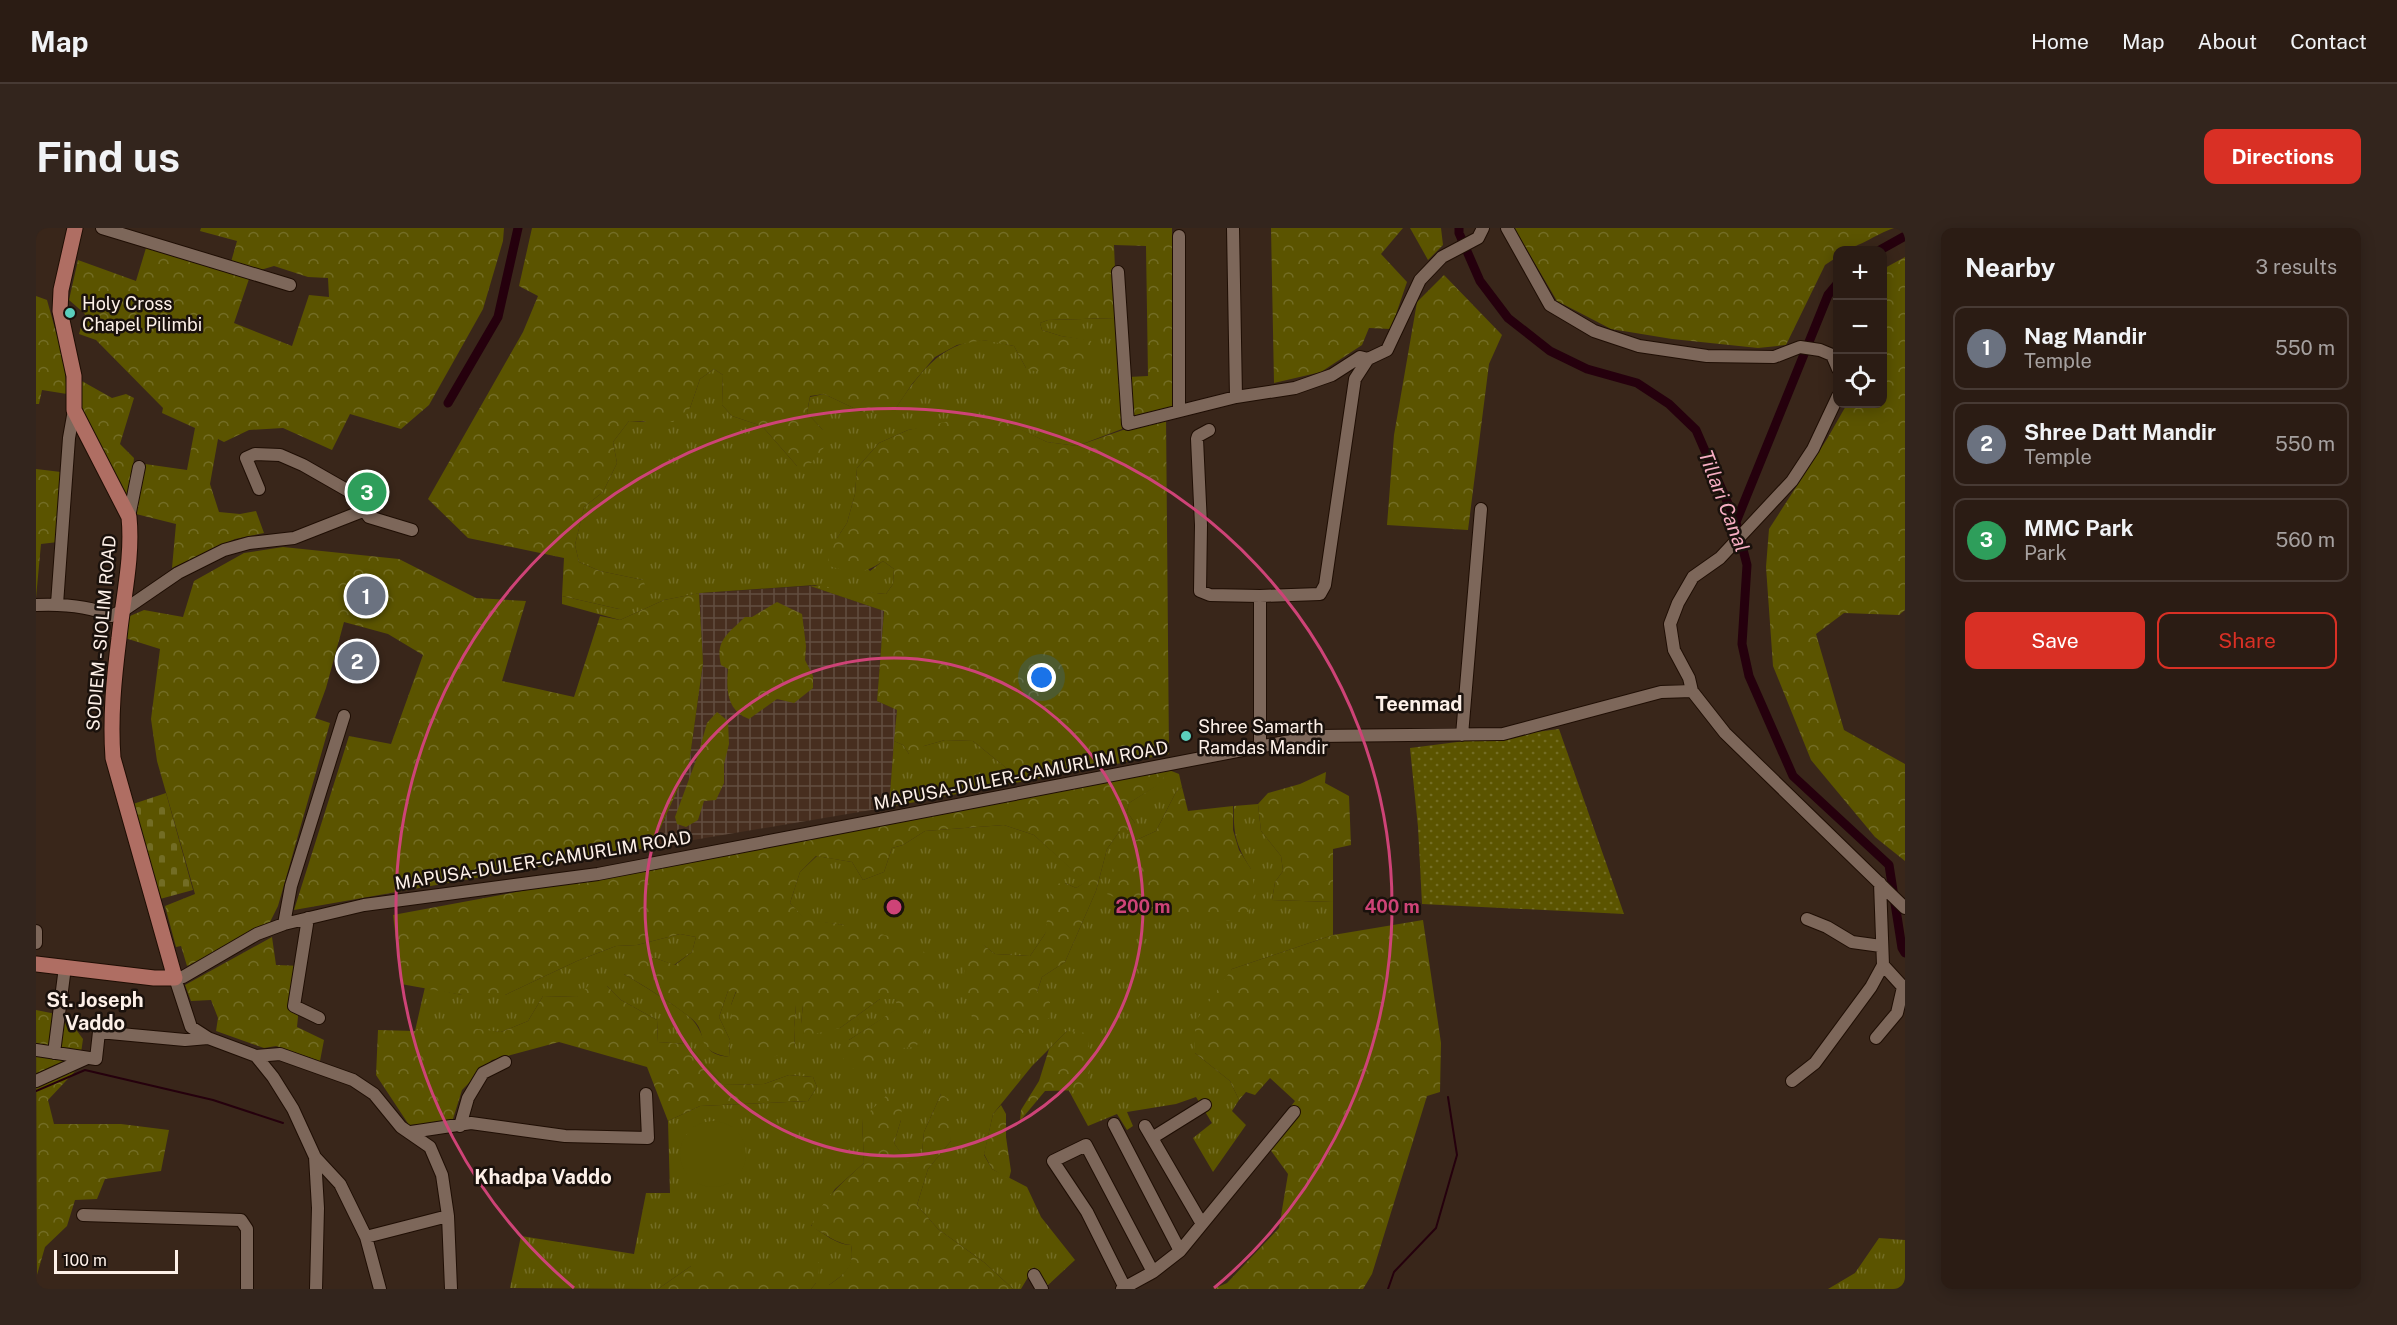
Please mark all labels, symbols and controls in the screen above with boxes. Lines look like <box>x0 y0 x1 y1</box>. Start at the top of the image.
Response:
text: Map <box>30 25 89 58</box>
text: Home <box>2031 29 2089 54</box>
text: Map <box>2122 29 2165 54</box>
text: About <box>2198 29 2257 54</box>
text: Contact <box>2290 29 2367 54</box>
button: Directions <box>2204 129 2361 184</box>
text: Find us <box>36 132 180 181</box>
map controls <box>1833 246 1887 408</box>
button: + <box>1833 246 1887 300</box>
text: Nearby <box>1965 252 2055 283</box>
text: 3 results <box>2256 255 2337 279</box>
place label: Holy Cross Chapel Pilimbi <box>82 293 202 335</box>
button: − <box>1833 300 1887 354</box>
marker: Holy Cross Chapel Pilimbi <box>63 306 77 320</box>
text: Nag Mandir <box>2024 323 2147 349</box>
text: 1 <box>1982 336 1991 360</box>
text: 550 m <box>2275 336 2335 360</box>
text: Temple <box>2024 349 2092 373</box>
button: locate <box>1833 354 1887 408</box>
text: Shree Datt Mandir <box>2024 419 2216 445</box>
text: 2 <box>1980 432 1993 456</box>
text: 550 m <box>2275 432 2335 456</box>
text: Temple <box>2024 445 2092 469</box>
water label: Tillari Canal <box>1694 447 1754 555</box>
pin: 3 <box>348 470 386 514</box>
text: MMC Park <box>2024 515 2133 541</box>
text: 3 <box>1980 528 1993 552</box>
text: 560 m <box>2275 528 2335 552</box>
street label: SODIEM - SIOLIM ROAD <box>82 534 120 732</box>
text: Park <box>2024 541 2067 565</box>
pin: 1 <box>346 574 386 619</box>
button: Save <box>1965 612 2145 669</box>
button: Share <box>2157 612 2337 669</box>
pin: 2 <box>338 638 376 684</box>
your location <box>1027 663 1056 692</box>
district label: Teenmad <box>1375 692 1463 716</box>
place label: Shree Samarth Ramdas Mandir <box>1198 716 1328 758</box>
marker: Shree Samarth Ramdas Mandir <box>1179 729 1193 743</box>
street label: MAPUSA-DULER-CAMURLIM ROAD <box>872 736 1170 814</box>
street label: MAPUSA-DULER-CAMURLIM ROAD <box>393 826 693 894</box>
text: 200 m <box>1116 896 1170 917</box>
text: 400 m <box>1364 896 1420 917</box>
centre of rings <box>884 897 904 917</box>
district label: St. Joseph Vaddo <box>46 988 144 1035</box>
district label: Khadpa Vaddo <box>474 1165 612 1189</box>
scale bar <box>54 1247 178 1274</box>
text: 100 m <box>63 1251 107 1270</box>

